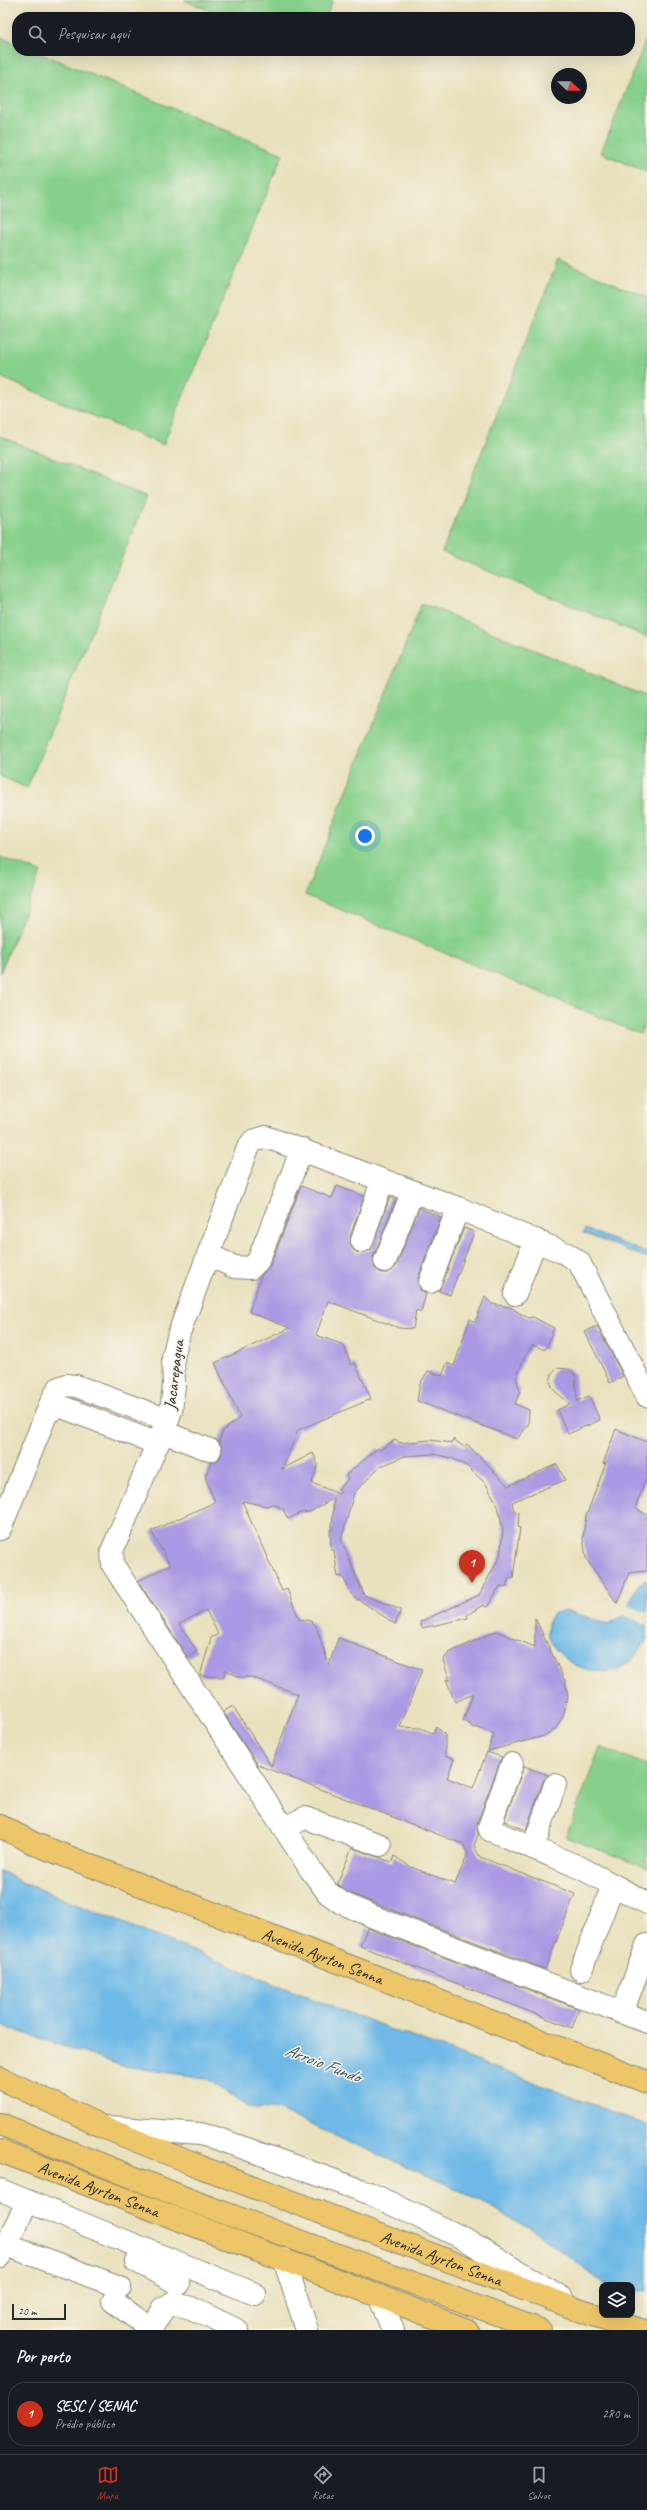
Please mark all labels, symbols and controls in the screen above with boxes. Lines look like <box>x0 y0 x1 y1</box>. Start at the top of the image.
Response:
search box <box>12 12 635 56</box>
icon: search <box>26 23 48 45</box>
text: Pesquisar aqui <box>58 25 129 44</box>
north arrow <box>551 68 587 104</box>
your location <box>355 826 375 846</box>
street label: Jacarepagua <box>159 1337 189 1412</box>
pin: 1 <box>459 1550 485 1583</box>
street label: Avenida Ayrton Senna <box>259 1923 388 1990</box>
water label: Arroio Fundo <box>282 2039 367 2089</box>
street label: Avenida Ayrton Senna <box>35 2156 164 2222</box>
street label: Avenida Ayrton Senna <box>378 2226 507 2291</box>
map controls <box>599 2282 635 2318</box>
button: layers <box>599 2282 635 2318</box>
scale bar <box>12 2302 66 2321</box>
text: 20 m <box>18 2304 37 2318</box>
text: Por perto <box>16 2346 70 2367</box>
text: SESC / SENAC <box>55 2397 136 2416</box>
text: 1 <box>27 2406 33 2422</box>
text: 280 m <box>602 2406 630 2422</box>
text: Prédio público <box>55 2416 115 2432</box>
tab: Mapa <box>97 2464 119 2502</box>
tab: Rotas <box>312 2464 334 2502</box>
tab: Salvos <box>527 2464 550 2502</box>

